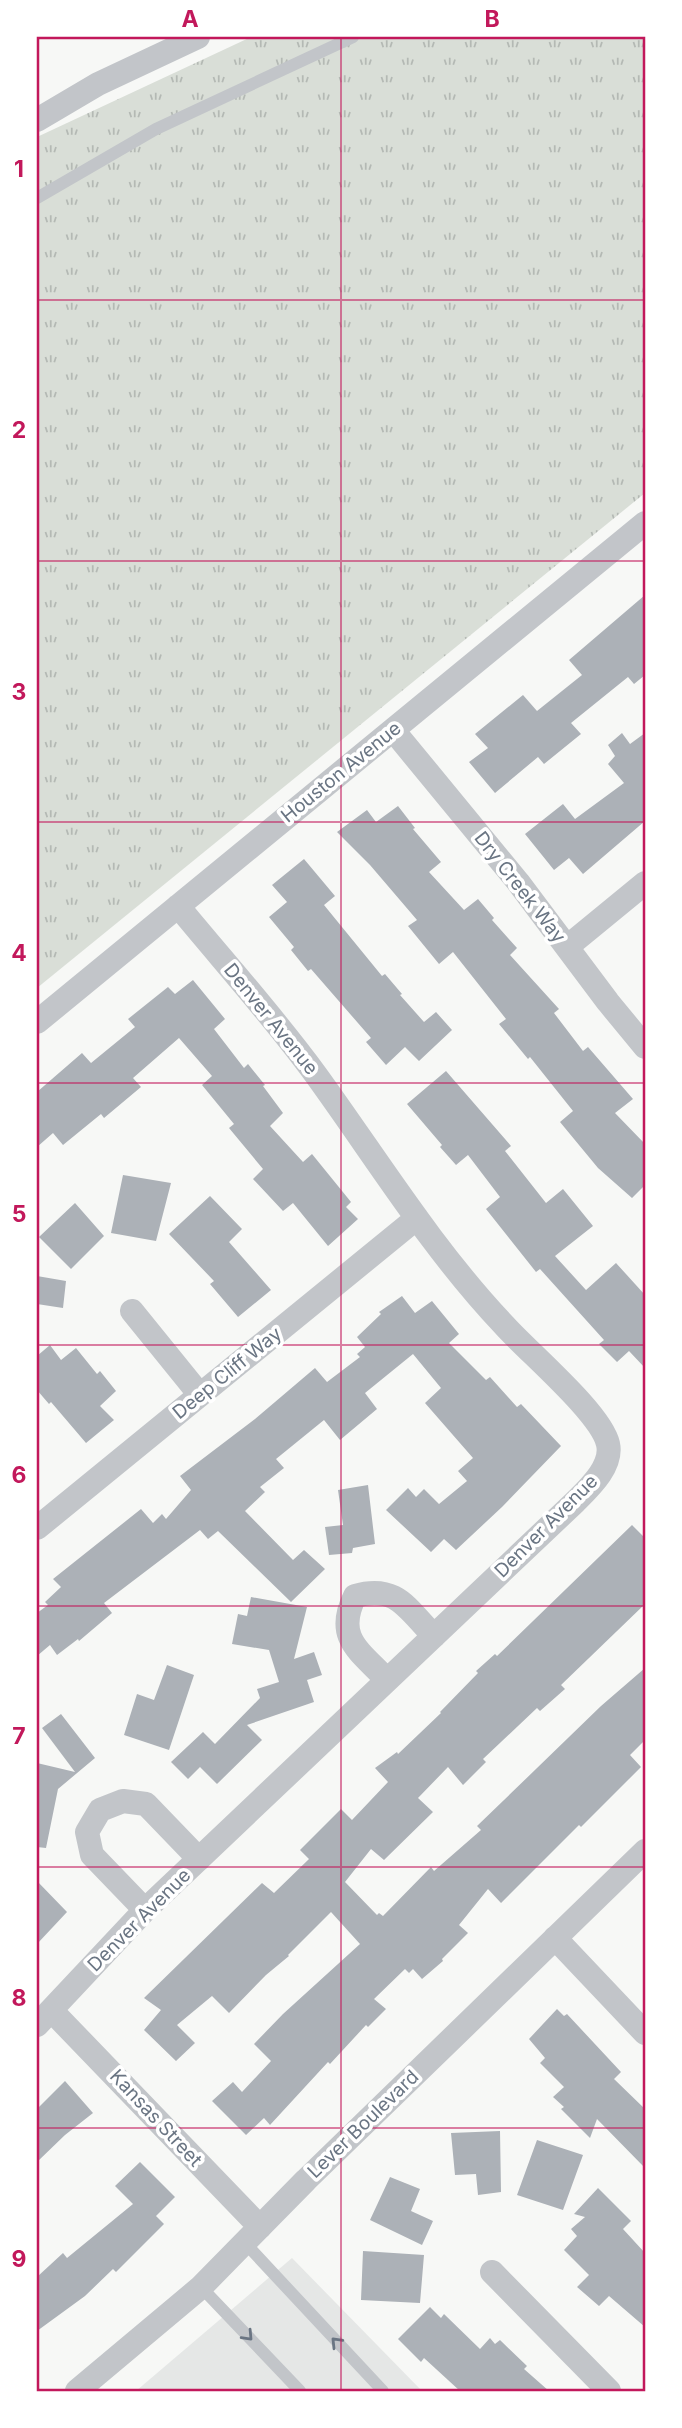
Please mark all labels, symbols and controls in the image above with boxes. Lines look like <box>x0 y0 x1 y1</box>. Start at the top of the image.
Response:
text: A <box>181 5 199 33</box>
text: B <box>484 5 500 33</box>
text: 1 <box>14 155 24 183</box>
text: 2 <box>12 416 26 444</box>
text: 3 <box>12 678 26 706</box>
street label: Houston Avenue <box>276 717 406 827</box>
street label: Dry Creek Way <box>469 827 571 947</box>
text: 4 <box>11 939 27 967</box>
street label: Denver Avenue <box>219 959 323 1079</box>
text: 5 <box>12 1200 26 1228</box>
street label: Deep Cliff Way <box>168 1322 286 1424</box>
text: 6 <box>12 1461 26 1489</box>
street label: Denver Avenue <box>490 1470 602 1582</box>
text: 7 <box>12 1722 26 1750</box>
street label: Denver Avenue <box>83 1864 195 1976</box>
text: 8 <box>12 1984 26 2012</box>
street label: Kansas Street <box>105 2065 207 2171</box>
street label: Lever Boulevard <box>303 2065 423 2183</box>
text: 9 <box>12 2245 26 2273</box>
one-way arrow <box>240 2328 253 2341</box>
one-way arrow <box>331 2337 344 2350</box>

